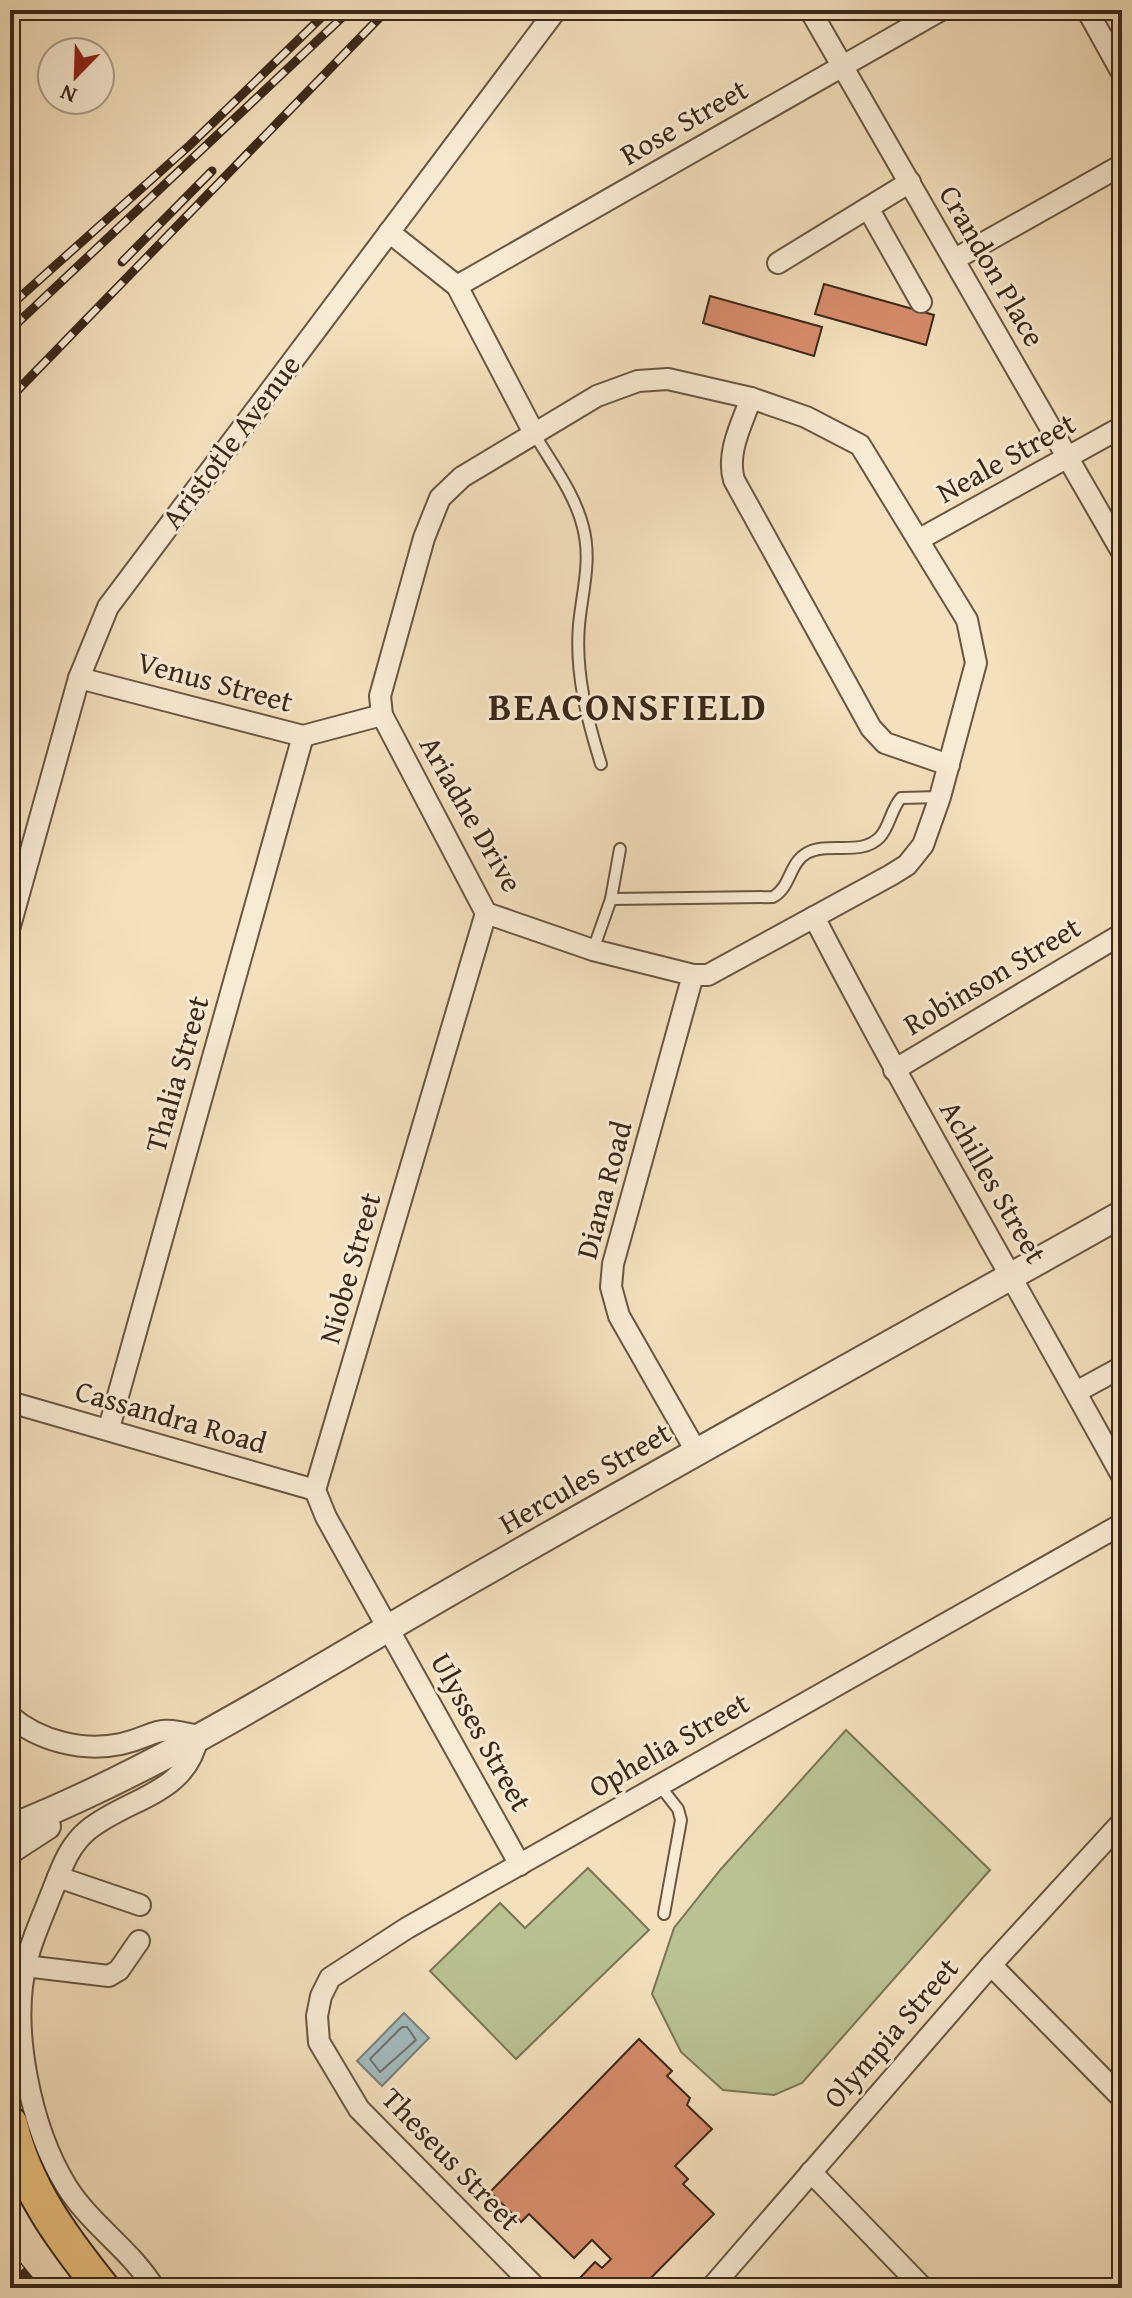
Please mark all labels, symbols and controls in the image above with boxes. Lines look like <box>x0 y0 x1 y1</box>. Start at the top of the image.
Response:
north arrow <box>36 36 116 116</box>
street label: Rose Street <box>611 67 756 175</box>
text: N <box>55 77 81 112</box>
street label: Crandon Place <box>929 176 1057 355</box>
street label: Aristotle Avenue <box>150 345 311 538</box>
street label: Neale Street <box>928 401 1083 513</box>
street label: Venus Street <box>133 639 298 723</box>
district label: BEACONSFIELD <box>488 678 768 734</box>
street label: Ariadne Drive <box>409 727 534 900</box>
street label: Robinson Street <box>894 905 1089 1045</box>
street label: Thalia Street <box>133 990 220 1157</box>
street label: Achilles Street <box>929 1092 1059 1272</box>
street label: Diana Road <box>564 1116 643 1264</box>
street label: Niobe Street <box>306 1187 392 1349</box>
street label: Cassandra Road <box>71 1368 272 1464</box>
street label: Hercules Street <box>490 1410 679 1544</box>
street label: Ulysses Street <box>420 1644 544 1819</box>
street label: Ophelia Street <box>580 1680 757 1808</box>
street label: Olympia Street <box>812 1947 969 2117</box>
street label: Theseus Street <box>372 2077 532 2240</box>

